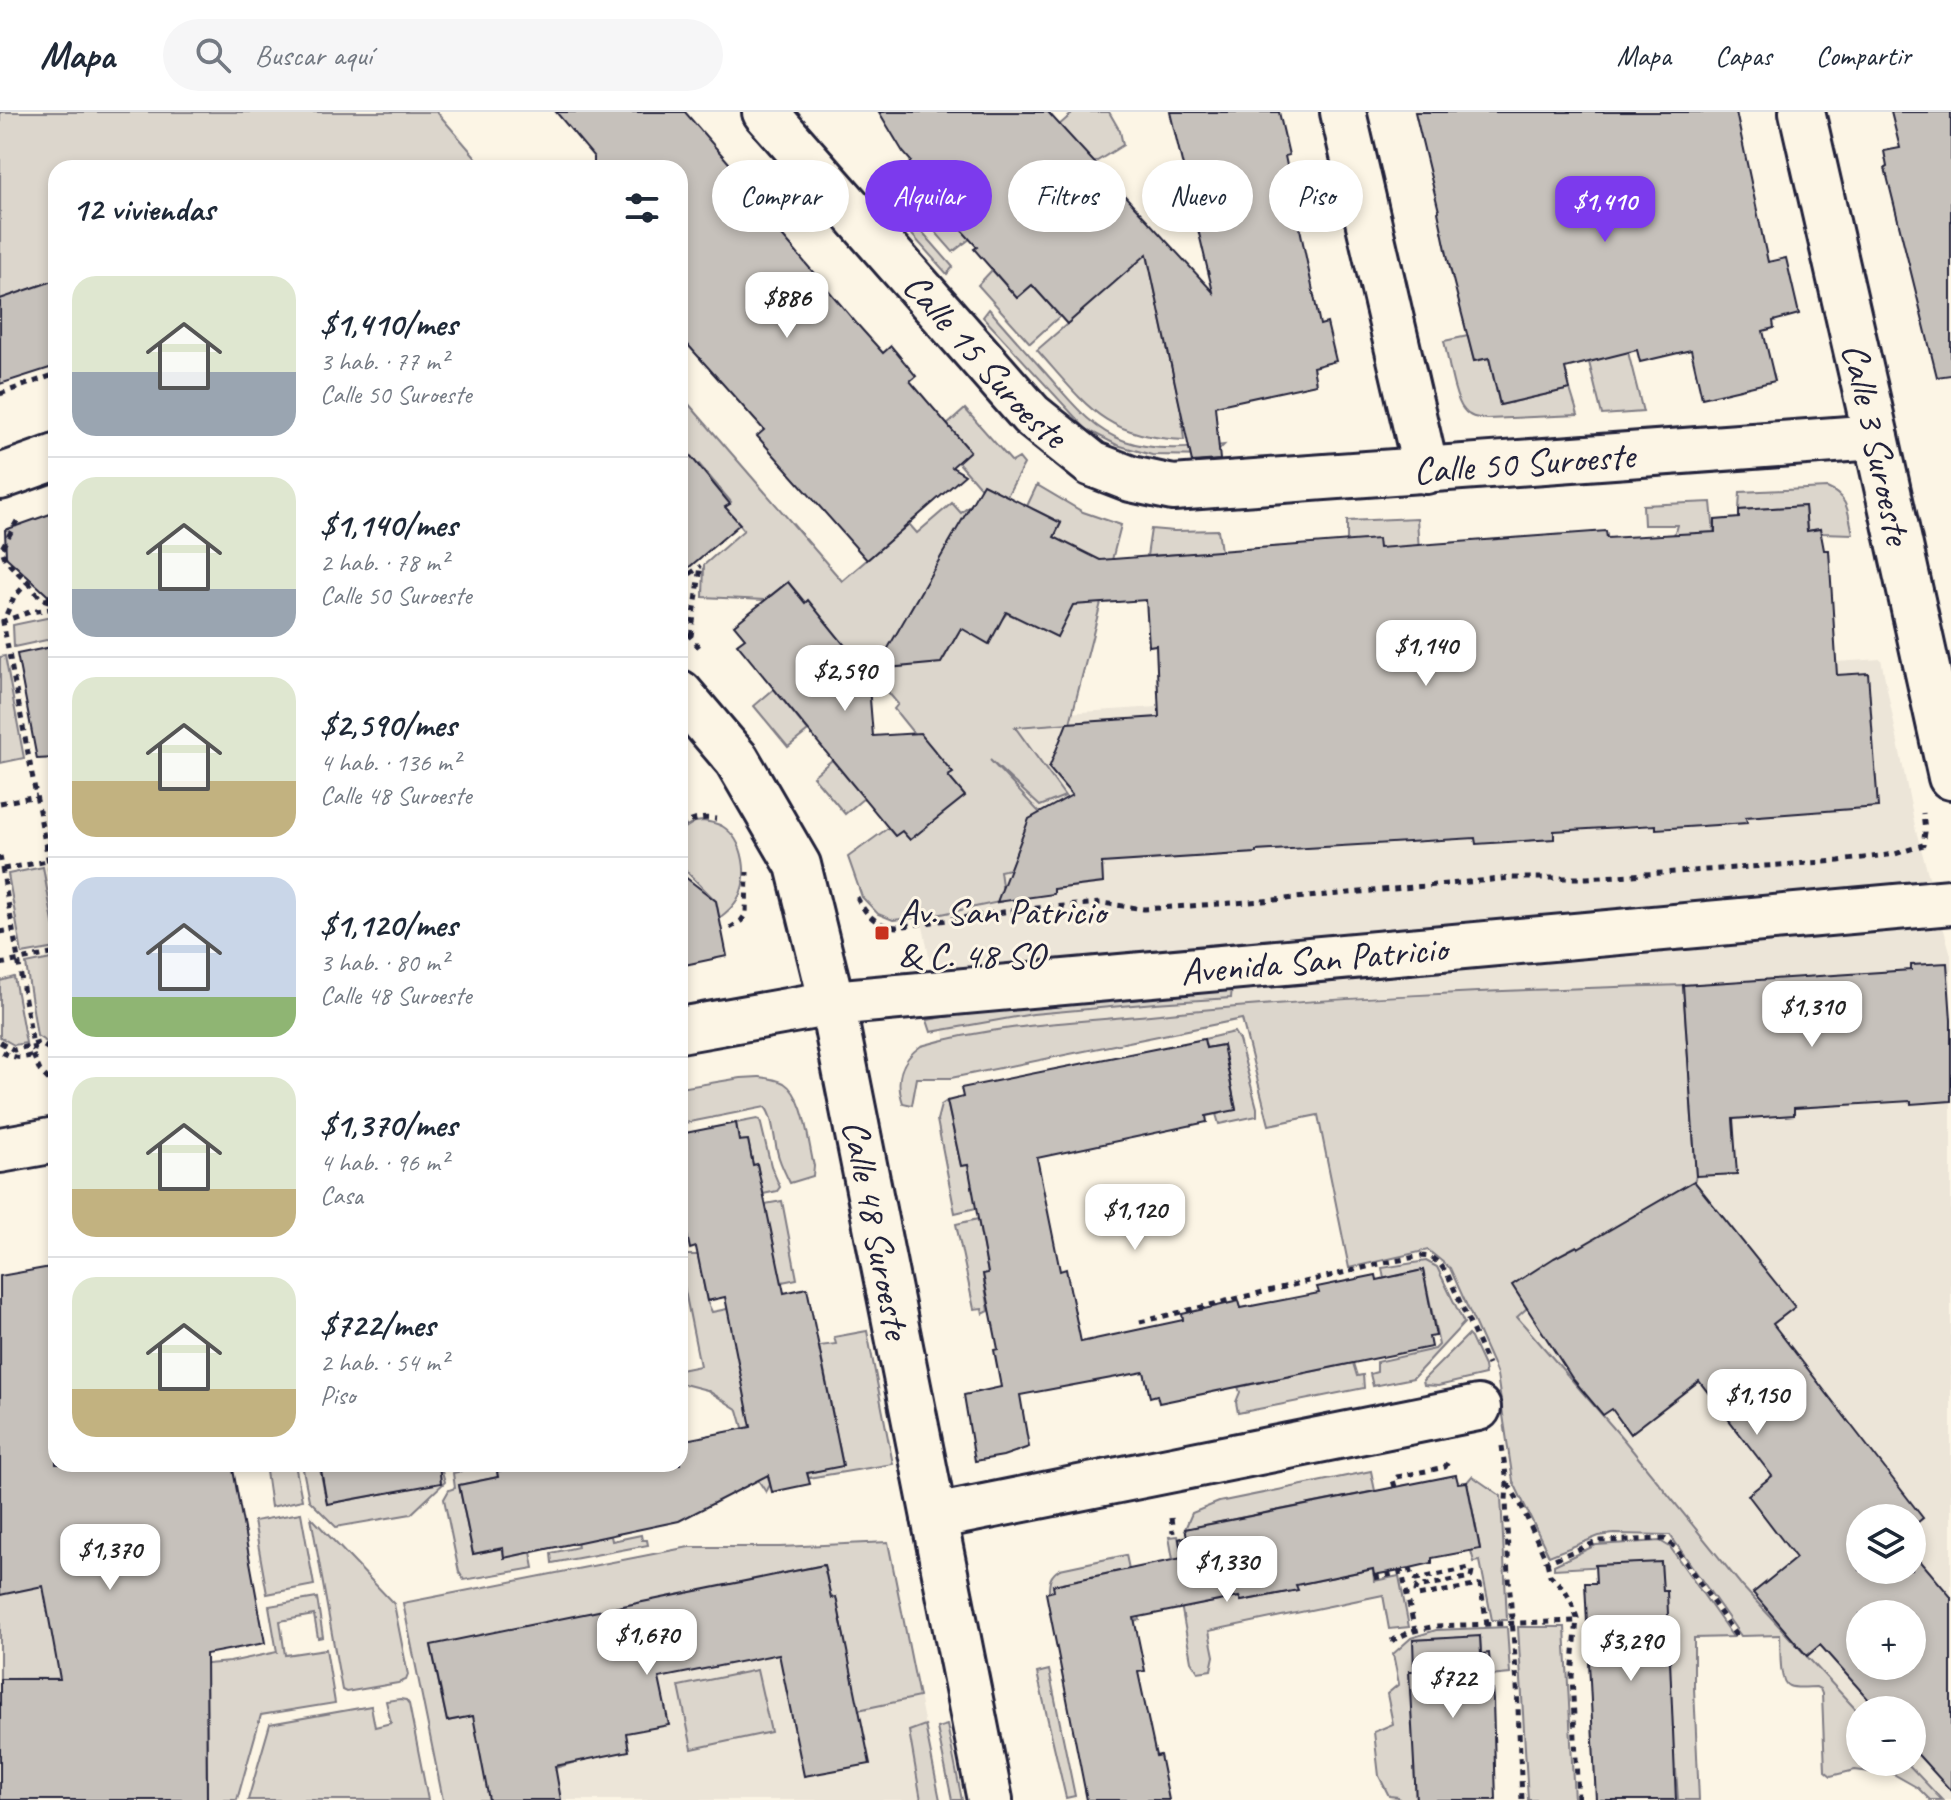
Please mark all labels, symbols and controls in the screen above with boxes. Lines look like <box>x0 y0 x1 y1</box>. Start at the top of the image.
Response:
search box <box>163 19 723 91</box>
text: Mapa <box>40 32 115 79</box>
icon: search <box>191 33 235 77</box>
text: Buscar aquí <box>255 36 372 74</box>
text: Mapa <box>1617 38 1671 73</box>
text: Capas <box>1715 38 1772 73</box>
text: Compartir <box>1816 38 1911 73</box>
chip: Comprar <box>712 160 849 232</box>
chip: Alquilar <box>865 160 992 232</box>
chip: Filtros <box>1008 160 1126 232</box>
chip: Nuevo <box>1142 160 1253 232</box>
chip: Piso <box>1269 160 1363 232</box>
pin: $1,410 <box>1540 176 1670 244</box>
text: $1,410 <box>1573 185 1637 218</box>
icon: filters <box>620 186 664 230</box>
text: 12 viviendas <box>72 187 215 230</box>
street label: Calle 15 Suroeste <box>893 263 1078 460</box>
pin: $886 <box>740 272 834 340</box>
text: $886 <box>763 281 811 314</box>
text: $1,410/mes <box>320 302 457 345</box>
icon: home <box>136 308 232 404</box>
street label: Calle 3 Suroeste <box>1831 339 1922 551</box>
text: 3 hab. · 77 m² <box>320 345 448 378</box>
text: Calle 50 Suroeste <box>320 378 472 411</box>
street label: Calle 50 Suroeste <box>1412 431 1639 494</box>
text: $1,140/mes <box>320 503 457 546</box>
icon: home <box>136 509 232 605</box>
text: 2 hab. · 78 m² <box>320 546 448 579</box>
text: Calle 50 Suroeste <box>320 579 472 612</box>
pin: $1,140 <box>1361 620 1491 688</box>
text: $1,140 <box>1394 629 1458 662</box>
pin: $2,590 <box>780 645 910 713</box>
text: $2,590 <box>814 654 876 687</box>
text: $2,590/mes <box>320 703 456 746</box>
icon: home <box>136 709 232 805</box>
text: 4 hab. · 136 m² <box>320 746 460 779</box>
text: Calle 48 Suroeste <box>320 779 472 812</box>
place label: Av. San Patricio & C. 48 SO <box>898 888 1109 979</box>
text: $1,120/mes <box>320 903 457 946</box>
icon: home <box>136 909 232 1005</box>
marker: Av. San Patricio & C. 48 SO <box>873 924 891 942</box>
street label: Avenida San Patricio <box>1179 924 1452 995</box>
text: 3 hab. · 80 m² <box>320 946 448 979</box>
text: Calle 48 Suroeste <box>320 979 472 1012</box>
pin: $1,310 <box>1747 981 1877 1049</box>
text: $1,310 <box>1780 990 1844 1023</box>
text: $1,370/mes <box>320 1103 457 1146</box>
icon: home <box>136 1109 232 1205</box>
street label: Calle 48 Suroeste <box>832 1116 921 1345</box>
text: 4 hab. · 96 m² <box>320 1146 448 1179</box>
text: Casa <box>320 1179 363 1212</box>
pin: $1,120 <box>1070 1184 1200 1252</box>
text: $1,120 <box>1103 1193 1167 1226</box>
text: $722/mes <box>320 1303 435 1346</box>
icon: home <box>136 1309 232 1405</box>
text: 2 hab. · 54 m² <box>320 1346 448 1379</box>
pin: $1,150 <box>1692 1369 1822 1437</box>
text: $1,150 <box>1725 1378 1789 1411</box>
text: Piso <box>320 1379 355 1412</box>
map controls <box>1846 1504 1926 1776</box>
button: layers <box>1846 1504 1926 1584</box>
pin: $1,370 <box>45 1524 175 1592</box>
text: $1,370 <box>78 1533 142 1566</box>
pin: $1,330 <box>1162 1536 1292 1604</box>
text: $1,330 <box>1195 1545 1259 1578</box>
button: + <box>1846 1600 1926 1680</box>
pin: $1,670 <box>582 1609 712 1677</box>
pin: $3,290 <box>1566 1615 1696 1683</box>
text: $1,670 <box>615 1618 679 1651</box>
text: $3,290 <box>1599 1624 1663 1657</box>
pin: $722 <box>1406 1652 1500 1720</box>
text: $722 <box>1430 1661 1476 1694</box>
button: − <box>1846 1696 1926 1776</box>

